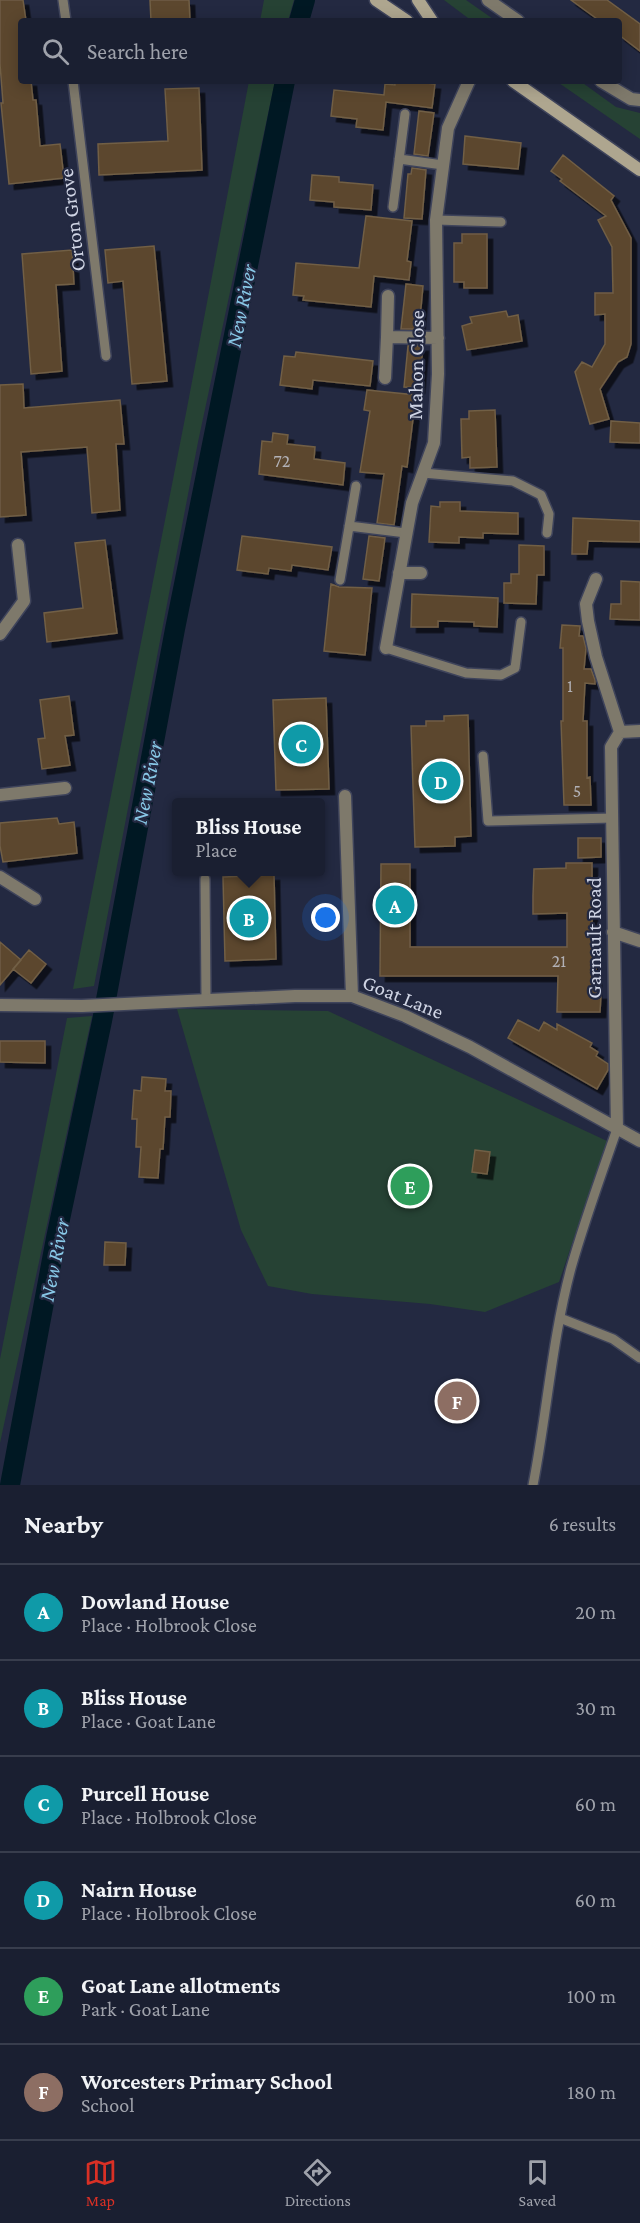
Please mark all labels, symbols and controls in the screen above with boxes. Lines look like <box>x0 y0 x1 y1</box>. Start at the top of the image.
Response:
search box <box>18 18 622 84</box>
icon: search <box>39 35 72 68</box>
text: Search here <box>87 39 188 64</box>
street label: Orton Grove <box>54 167 90 273</box>
water label: New River <box>221 261 262 350</box>
street label: Mahon Close <box>403 310 429 420</box>
house number: 72 <box>274 451 290 471</box>
house number: 1 <box>567 676 573 696</box>
pin: C <box>282 722 320 766</box>
water label: New River <box>127 738 168 827</box>
pin: D <box>422 758 460 804</box>
house number: 5 <box>573 781 581 801</box>
popup <box>172 798 325 876</box>
text: Bliss House <box>195 814 302 839</box>
text: Place <box>195 839 237 861</box>
street label: Garnault Road <box>582 877 606 999</box>
pin: A <box>376 882 414 928</box>
pin: B <box>230 896 268 940</box>
your location <box>311 903 340 932</box>
house number: 21 <box>552 951 566 971</box>
street label: Goat Lane <box>359 970 447 1024</box>
pin: E <box>390 1164 430 1208</box>
water label: New River <box>34 1215 75 1304</box>
pin: F <box>438 1378 476 1424</box>
text: Nearby <box>24 1510 103 1539</box>
text: 6 results <box>549 1513 616 1535</box>
text: Dowland House <box>81 1589 229 1614</box>
text: A <box>38 1601 49 1623</box>
text: 20 m <box>575 1601 616 1623</box>
text: Place · Holbrook Close <box>81 1614 257 1636</box>
text: Bliss House <box>81 1685 187 1710</box>
text: B <box>38 1697 49 1719</box>
text: 30 m <box>575 1697 616 1719</box>
text: Place · Goat Lane <box>81 1710 216 1732</box>
text: Purcell House <box>81 1781 209 1806</box>
text: C <box>37 1793 50 1815</box>
text: 60 m <box>575 1793 616 1815</box>
text: Place · Holbrook Close <box>81 1806 257 1828</box>
text: Nairn House <box>81 1877 197 1902</box>
text: D <box>37 1889 50 1911</box>
text: 60 m <box>575 1889 616 1911</box>
text: Place · Holbrook Close <box>81 1902 257 1924</box>
text: Goat Lane allotments <box>81 1973 280 1998</box>
text: E <box>38 1985 49 2007</box>
text: 100 m <box>567 1985 616 2007</box>
text: Park · Goat Lane <box>81 1998 210 2020</box>
text: Worcesters Primary School <box>81 2069 332 2094</box>
text: F <box>38 2081 49 2103</box>
text: 180 m <box>567 2081 616 2103</box>
text: School <box>81 2094 134 2116</box>
tab: Map <box>84 2156 117 2209</box>
tab: Directions <box>285 2156 351 2209</box>
tab: Saved <box>519 2156 556 2209</box>

